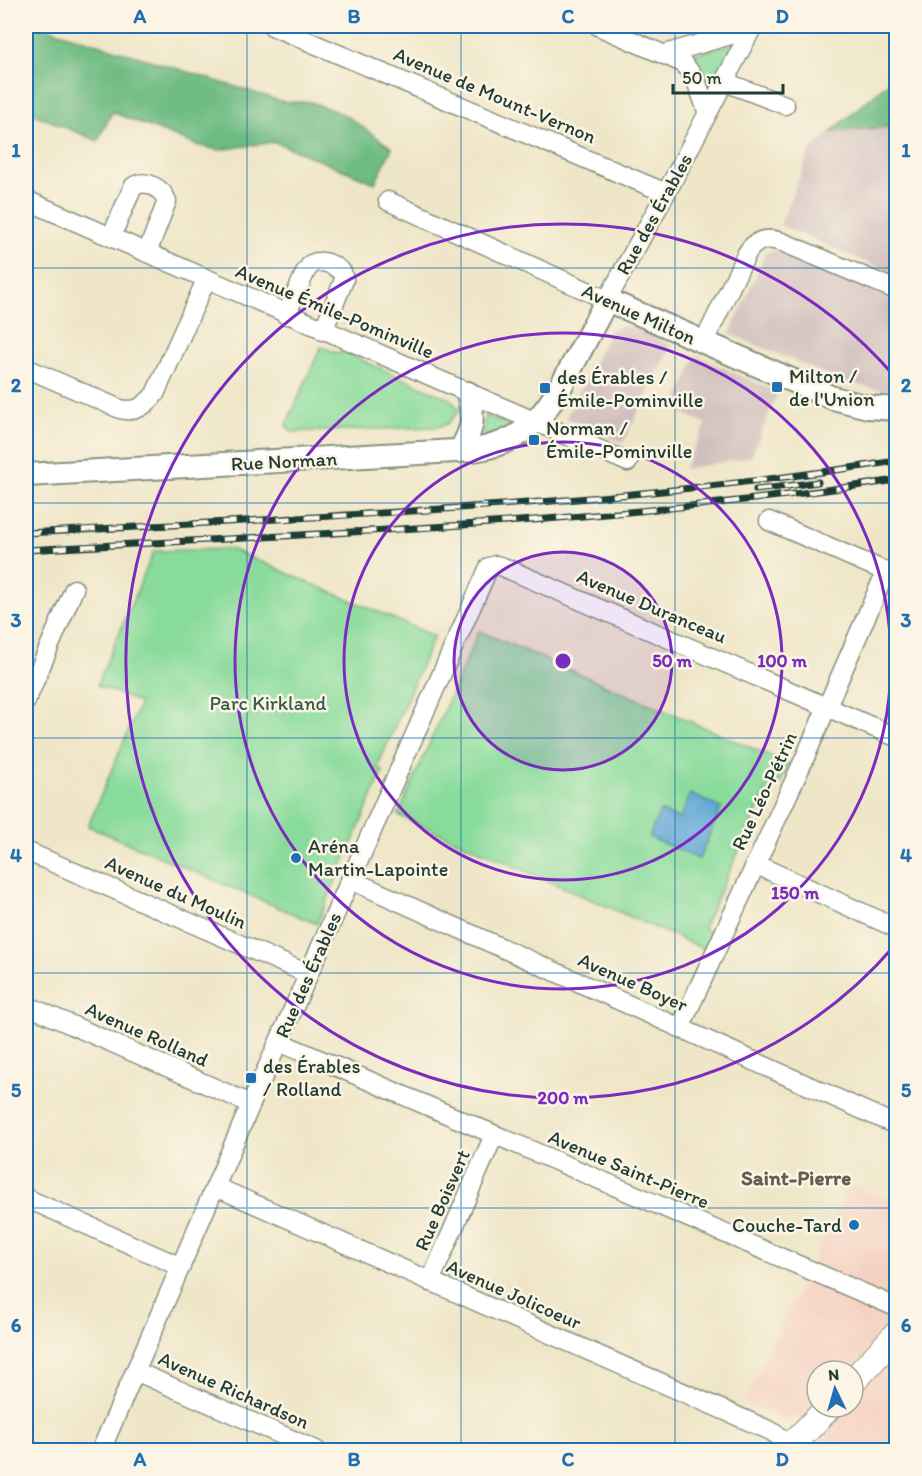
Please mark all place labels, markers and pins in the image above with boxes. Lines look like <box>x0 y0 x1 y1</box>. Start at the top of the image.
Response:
place label: Milton / de l'Union <box>789 364 875 411</box>
place label: des Érables / Émile-Pominville <box>557 365 703 412</box>
marker: Milton / de l'Union <box>770 380 784 394</box>
marker: des Érables / Émile-Pominville <box>538 381 552 395</box>
place label: Norman / Émile-Pominville <box>546 416 692 463</box>
marker: Norman / Émile-Pominville <box>527 433 541 447</box>
centre of rings <box>553 651 573 671</box>
place label: Aréna Martin-Lapointe <box>308 834 448 881</box>
marker: Aréna Martin-Lapointe <box>289 851 303 865</box>
place label: des Érables / Rolland <box>263 1054 360 1101</box>
marker: des Érables / Rolland <box>244 1071 258 1085</box>
place label: Couche-Tard <box>732 1213 842 1237</box>
marker: Couche-Tard <box>847 1218 861 1232</box>

